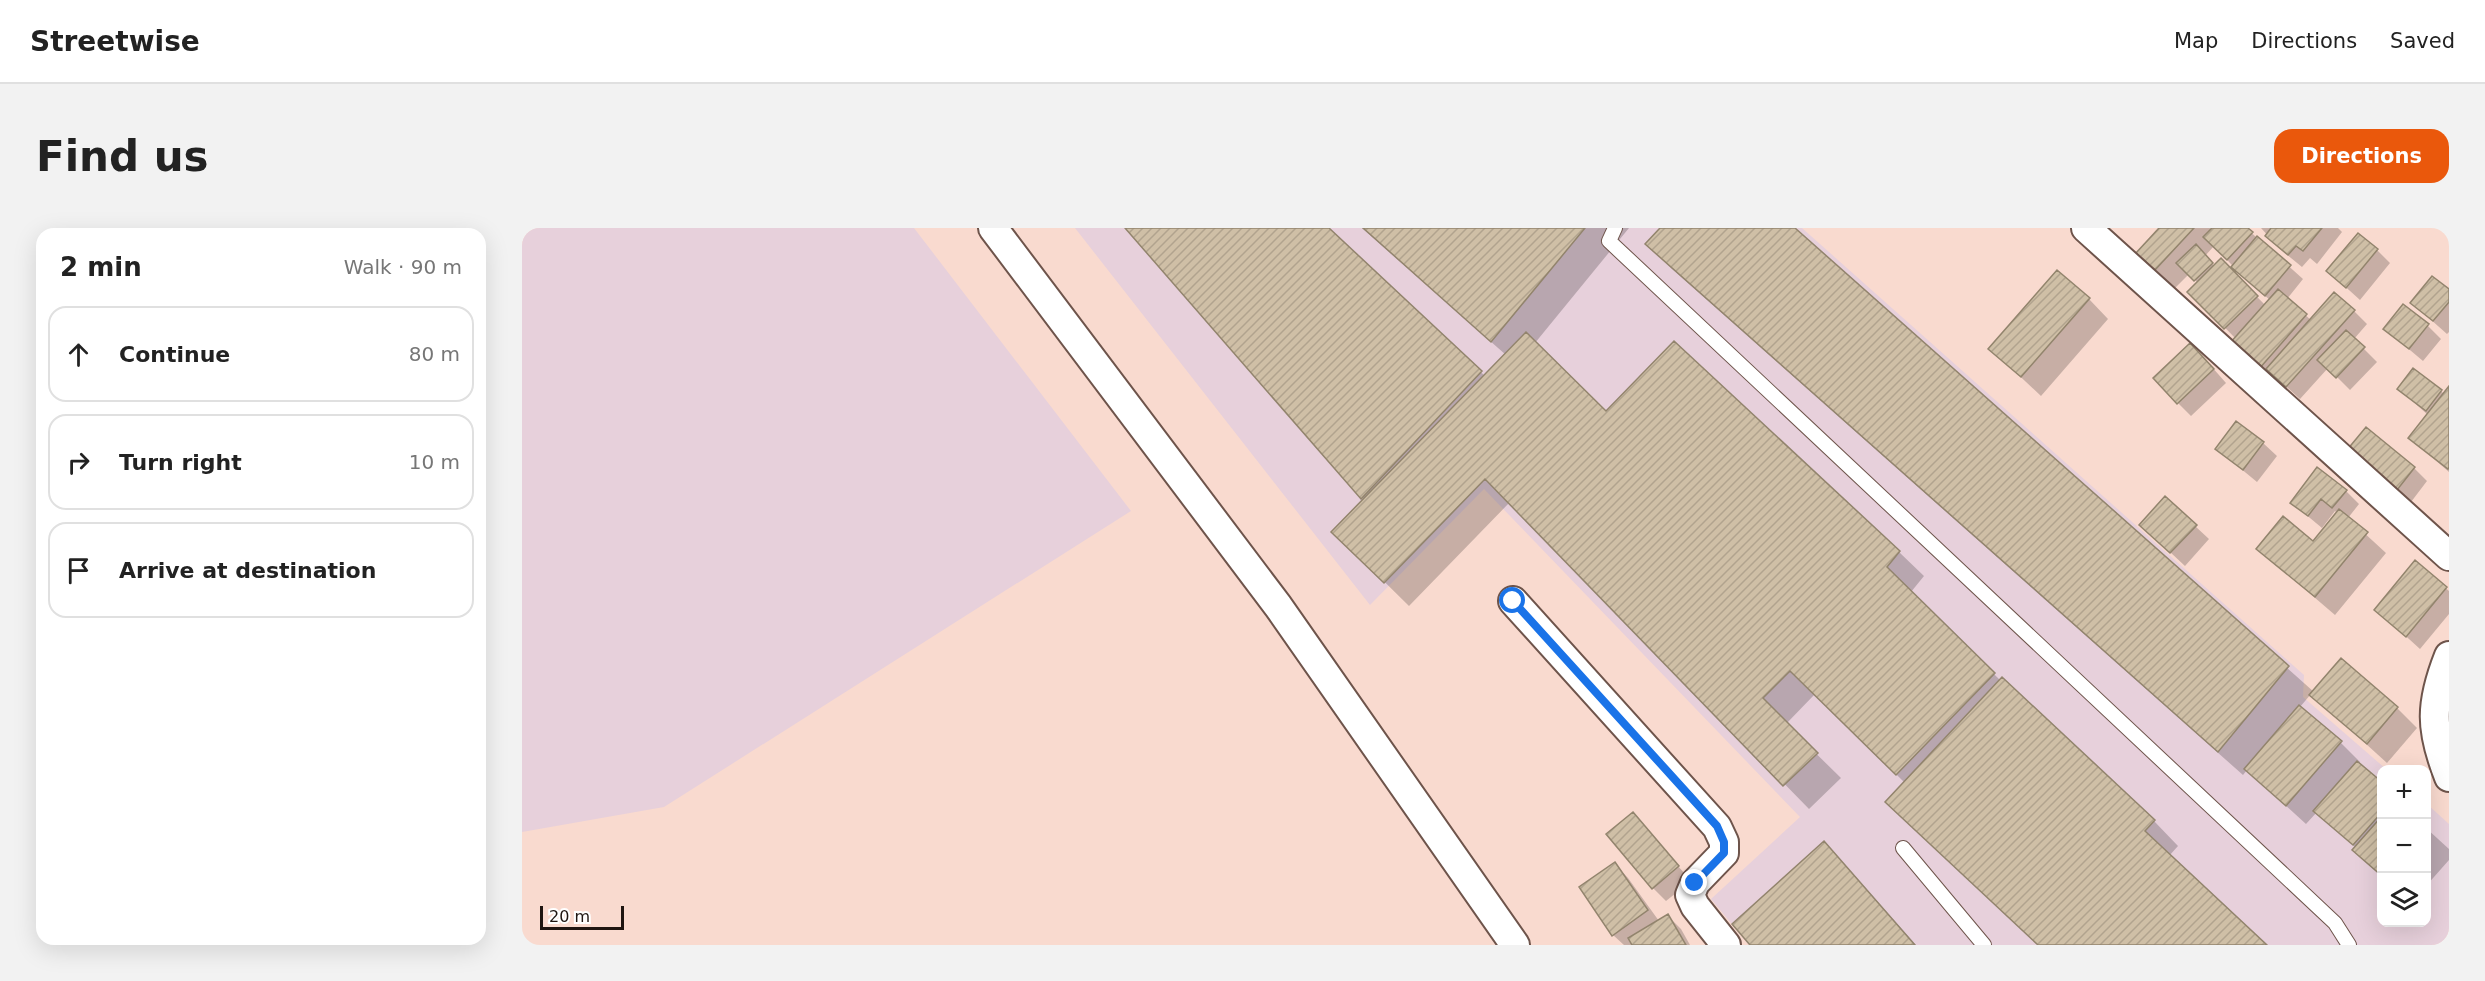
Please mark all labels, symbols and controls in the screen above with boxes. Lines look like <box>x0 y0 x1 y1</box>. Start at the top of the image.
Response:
text: Streetwise <box>30 25 200 58</box>
text: Map <box>2174 29 2218 53</box>
text: Directions <box>2251 29 2357 53</box>
text: Saved <box>2390 29 2455 53</box>
button: Directions <box>2274 129 2449 183</box>
text: Find us <box>36 132 209 181</box>
text: 2 min <box>60 252 142 282</box>
text: Walk · 90 m <box>344 255 462 279</box>
icon: ahead <box>62 338 95 371</box>
text: Continue <box>119 342 230 367</box>
text: 80 m <box>409 342 460 366</box>
icon: right <box>62 446 95 479</box>
text: Turn right <box>119 450 242 475</box>
text: 10 m <box>409 450 460 474</box>
icon: arrive <box>62 554 95 587</box>
text: Arrive at destination <box>119 558 376 583</box>
route start <box>1499 587 1525 613</box>
map controls <box>2377 765 2431 927</box>
button: + <box>2377 765 2431 819</box>
button: − <box>2377 819 2431 873</box>
route end <box>1681 869 1707 895</box>
button: layers <box>2377 873 2431 927</box>
scale bar <box>540 903 624 930</box>
text: 20 m <box>549 907 590 926</box>

